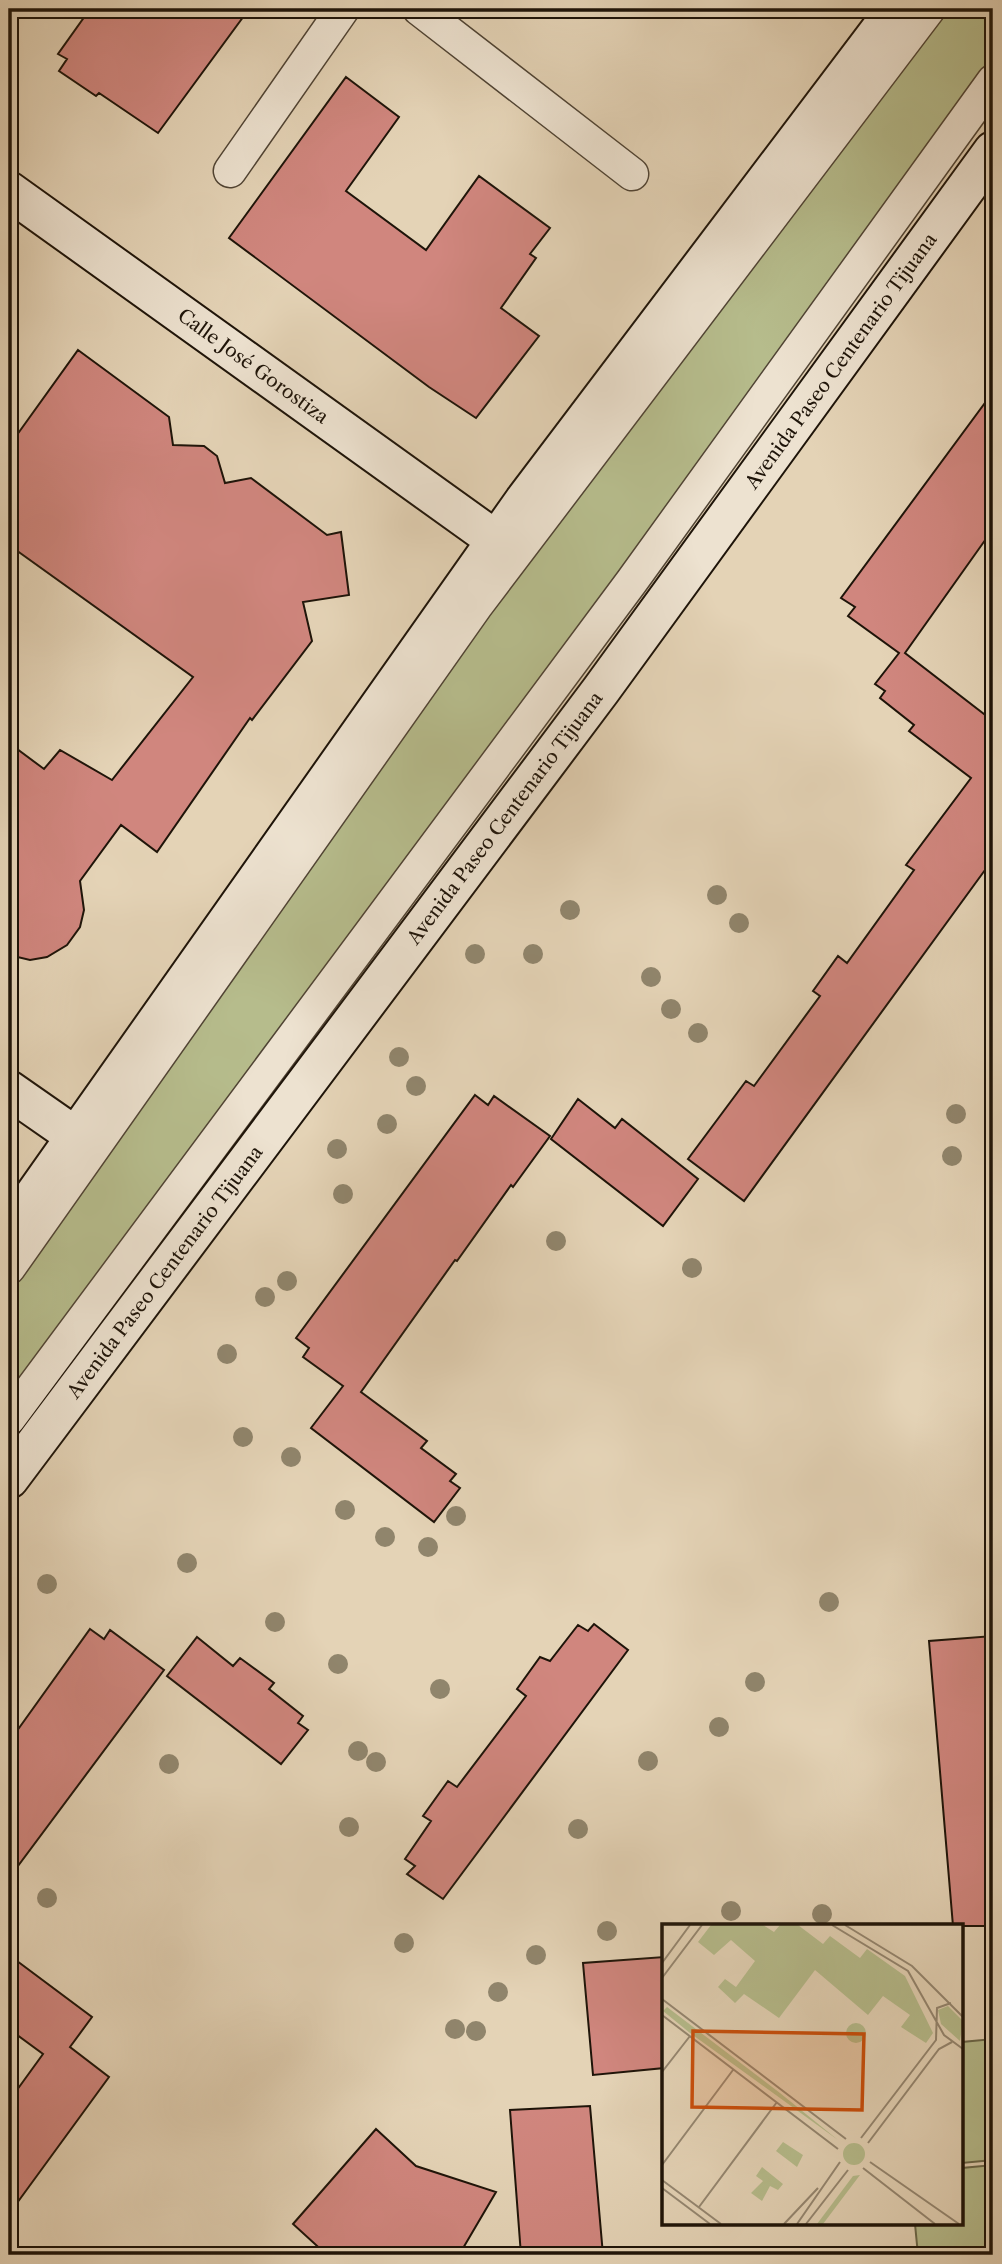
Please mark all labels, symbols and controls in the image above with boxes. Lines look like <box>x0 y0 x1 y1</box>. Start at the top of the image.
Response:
street label: Avenida Paseo Centenario Tijuana <box>740 229 942 494</box>
street label: Calle José Gorostiza <box>173 304 333 428</box>
street label: Avenida Paseo Centenario Tijuana <box>402 687 608 950</box>
street label: Avenida Paseo Centenario Tijuana <box>62 1141 268 1404</box>
inset map <box>662 1924 964 2226</box>

